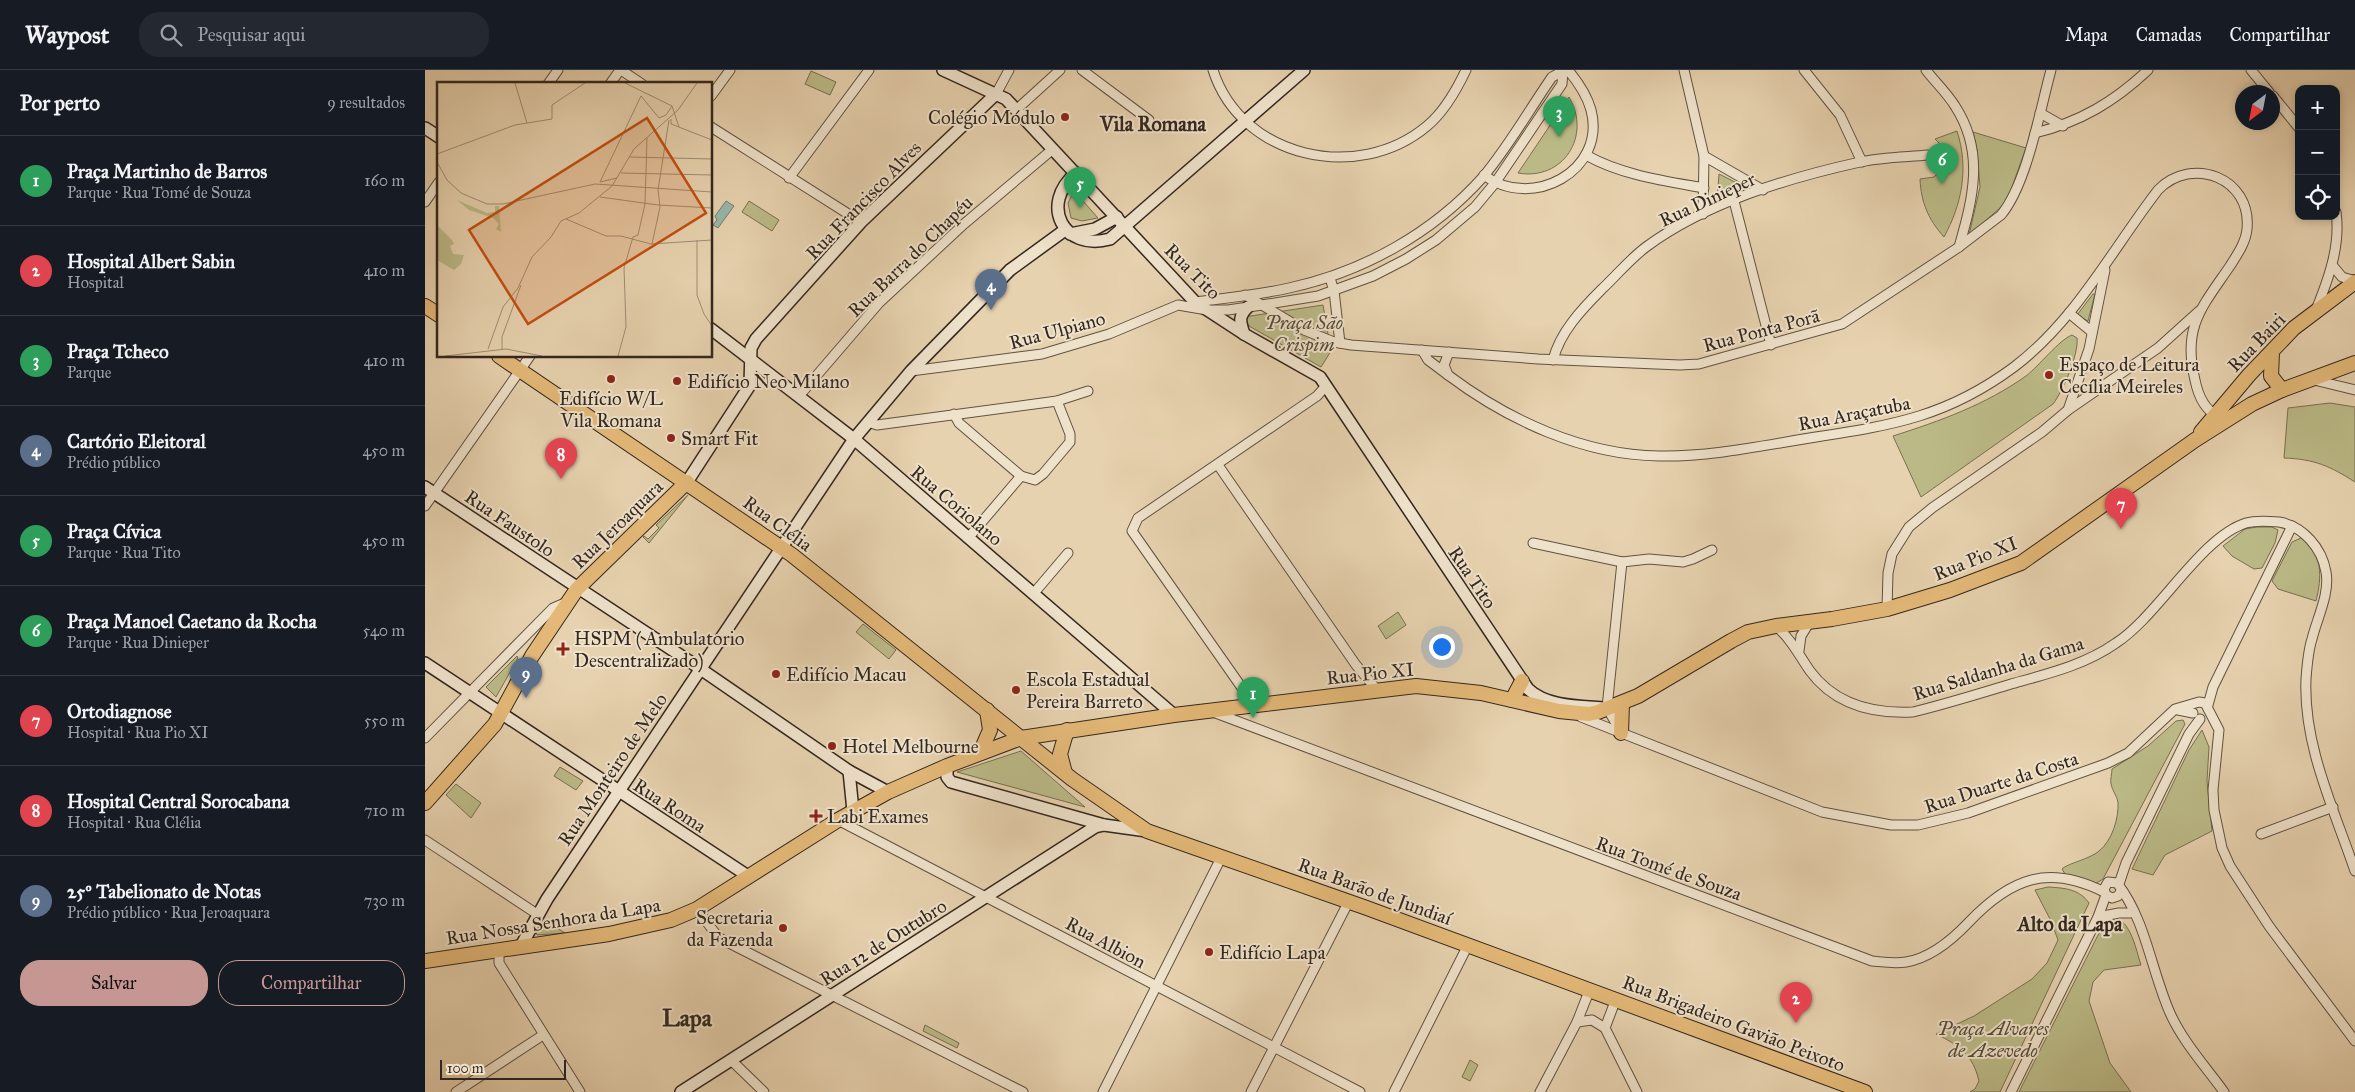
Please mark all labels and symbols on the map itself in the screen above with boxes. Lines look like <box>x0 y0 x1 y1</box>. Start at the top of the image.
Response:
inset map <box>437 82 713 358</box>
north arrow <box>2235 85 2280 130</box>
pin: 3 <box>1543 96 1575 137</box>
place label: Colégio Módulo <box>928 106 1055 130</box>
marker: Colégio Módulo <box>1059 111 1071 123</box>
district label: Vila Romana <box>1099 112 1207 136</box>
street label: Rua Francisco Alves <box>801 136 926 265</box>
pin: 6 <box>1926 143 1958 184</box>
pin: 5 <box>1064 167 1096 208</box>
street label: Rua Dinieper <box>1655 167 1760 232</box>
street label: Rua Barra do Chapéu <box>843 191 978 322</box>
street label: Rua Tito <box>1160 238 1226 304</box>
pin: 4 <box>975 269 1007 310</box>
street label: Rua Ponta Porã <box>1700 304 1823 357</box>
street label: Rua Ulpiano <box>1007 307 1108 354</box>
street label: Rua Bairi <box>2223 308 2290 377</box>
park label: Praça São Crispim <box>1265 311 1343 357</box>
place label: Espaço de Leitura Cecília Meireles <box>2059 353 2200 398</box>
marker: Espaço de Leitura Cecília Meireles <box>2043 369 2055 381</box>
place label: Edifício Neo Milano <box>687 370 850 393</box>
marker: Edifício W/L Vila Romana <box>605 373 617 385</box>
marker: Edifício Neo Milano <box>671 375 683 387</box>
place label: Edifício W/L Vila Romana <box>559 387 663 432</box>
street label: Rua Araçatuba <box>1796 391 1913 436</box>
place label: Smart Fit <box>681 427 758 450</box>
marker: Smart Fit <box>665 432 677 444</box>
pin: 8 <box>545 438 577 479</box>
street label: Rua Coriolano <box>906 460 1008 551</box>
street label: Rua Jeroaquara <box>567 474 669 574</box>
street label: Rua Faustolo <box>460 485 559 562</box>
pin: 7 <box>2105 488 2137 529</box>
street label: Rua Clélia <box>739 491 818 557</box>
street label: Rua Pio XI <box>1930 531 2020 586</box>
street label: Rua Tito <box>1443 542 1502 613</box>
place label: HSPM ( Ambulatorio Descentralizado) <box>574 627 745 673</box>
street label: Rua Saldanha da Gama <box>1910 631 2087 705</box>
your location <box>1429 634 1455 660</box>
marker: HSPM ( Ambulatorio Descentralizado) <box>556 642 570 656</box>
pin: 9 <box>510 657 542 698</box>
street label: Rua Pio XI <box>1325 657 1415 690</box>
place label: Edifício Macau <box>786 663 907 686</box>
marker: Edifício Macau <box>770 668 782 680</box>
place label: Escola Estadual Pereira Barreto <box>1026 668 1150 713</box>
pin: 1 <box>1237 677 1269 718</box>
marker: Escola Estadual Pereira Barreto <box>1010 684 1022 696</box>
street label: Rua Monteiro de Melo <box>553 688 672 850</box>
place label: Hotel Melbourne <box>842 735 979 758</box>
marker: Hotel Melbourne <box>826 740 838 752</box>
street label: Rua Duarte da Costa <box>1921 746 2082 818</box>
street label: Rua Roma <box>629 773 711 838</box>
place label: Labi Exames <box>827 805 928 828</box>
marker: Labi Exames <box>809 809 823 823</box>
street label: Rua Tomé de Souza <box>1593 831 1746 906</box>
street label: Rua Barão de Jundiaí <box>1294 853 1456 931</box>
street label: Rua Nossa Senhora da Lapa <box>444 893 663 950</box>
street label: Rua 12 de Outubro <box>816 894 951 991</box>
place label: Secretaria da Fazenda <box>687 906 774 951</box>
street label: Rua Albion <box>1062 912 1150 973</box>
district label: Alto da Lapa <box>2016 912 2123 937</box>
marker: Secretaria da Fazenda <box>777 922 789 934</box>
place label: Edifício Lapa <box>1219 941 1326 964</box>
marker: Edifício Lapa <box>1203 946 1215 958</box>
street label: Rua Brigadeiro Gavião Peixoto <box>1619 970 1849 1078</box>
pin: 2 <box>1780 982 1812 1023</box>
district label: Lapa <box>662 1003 713 1033</box>
park label: Praça Alvares de Azevedo <box>1937 1017 2049 1062</box>
scale bar <box>440 1057 566 1080</box>

